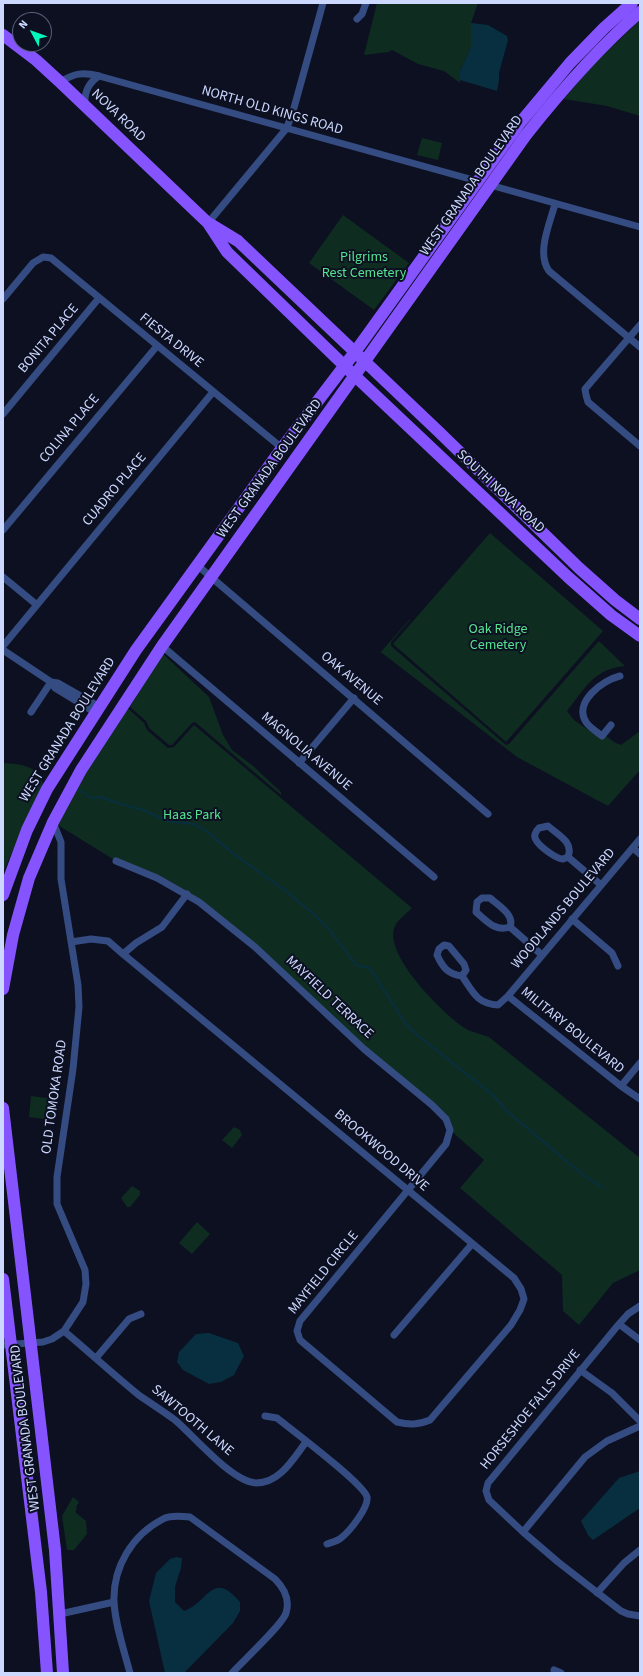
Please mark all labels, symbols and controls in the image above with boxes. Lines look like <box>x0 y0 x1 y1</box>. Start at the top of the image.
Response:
north arrow <box>12 12 52 52</box>
text: N <box>15 17 31 32</box>
street label: NORTH OLD KINGS ROAD <box>199 83 345 139</box>
street label: NOVA ROAD <box>87 86 149 146</box>
street label: WEST GRANADA BOULEVARD <box>417 113 527 259</box>
park label: Pilgrims Rest Cemetery <box>322 250 406 282</box>
street label: BONITA PLACE <box>15 301 83 377</box>
street label: FIESTA DRIVE <box>136 310 206 372</box>
street label: COLINA PLACE <box>36 391 104 467</box>
street label: WEST GRANADA BOULEVARD <box>214 396 326 542</box>
street label: SOUTH NOVA ROAD <box>453 447 547 537</box>
street label: CUADRO PLACE <box>79 450 151 530</box>
park label: Oak Ridge Cemetery <box>468 622 528 654</box>
street label: OAK AVENUE <box>317 648 385 710</box>
street label: WEST GRANADA BOULEVARD <box>16 655 120 805</box>
street label: MAGNOLIA AVENUE <box>257 709 355 795</box>
park label: Haas Park <box>163 808 221 824</box>
street label: WOODLANDS BOULEVARD <box>509 845 619 973</box>
street label: MAYFIELD TERRACE <box>282 953 376 1043</box>
street label: MILITARY BOULEVARD <box>517 984 627 1078</box>
street label: OLD TOMOKA ROAD <box>39 1039 71 1155</box>
street label: BROOKWOOD DRIVE <box>330 1106 432 1196</box>
street label: MAYFIELD CIRCLE <box>285 1228 363 1318</box>
street label: WEST GRANADA BOULEVARD <box>7 1344 45 1512</box>
street label: HORSESHOE FALLS DRIVE <box>477 1347 585 1473</box>
street label: SAWTOOTH LANE <box>148 1382 236 1460</box>

